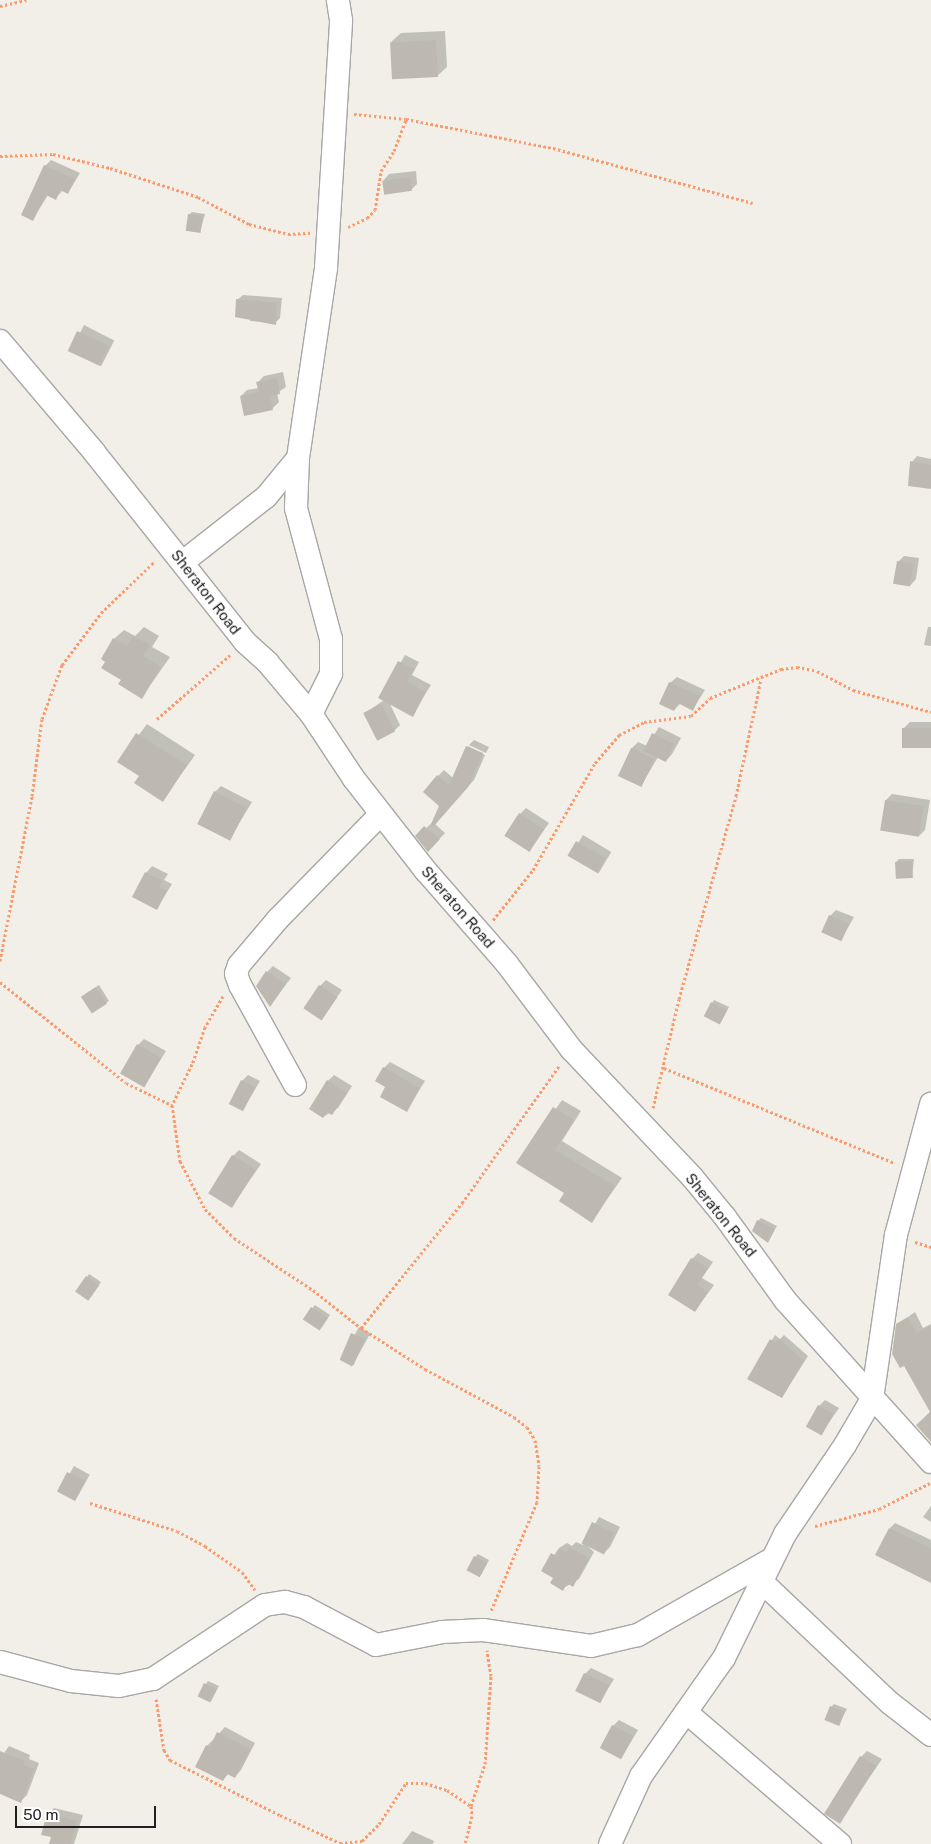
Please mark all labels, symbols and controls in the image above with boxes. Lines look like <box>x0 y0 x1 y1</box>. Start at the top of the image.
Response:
street label: Sheraton Road <box>167 546 245 638</box>
street label: Sheraton Road <box>418 862 498 952</box>
street label: Sheraton Road <box>682 1169 760 1261</box>
scale bar <box>18 1796 159 1828</box>
text: 50 m <box>23 1806 58 1823</box>

